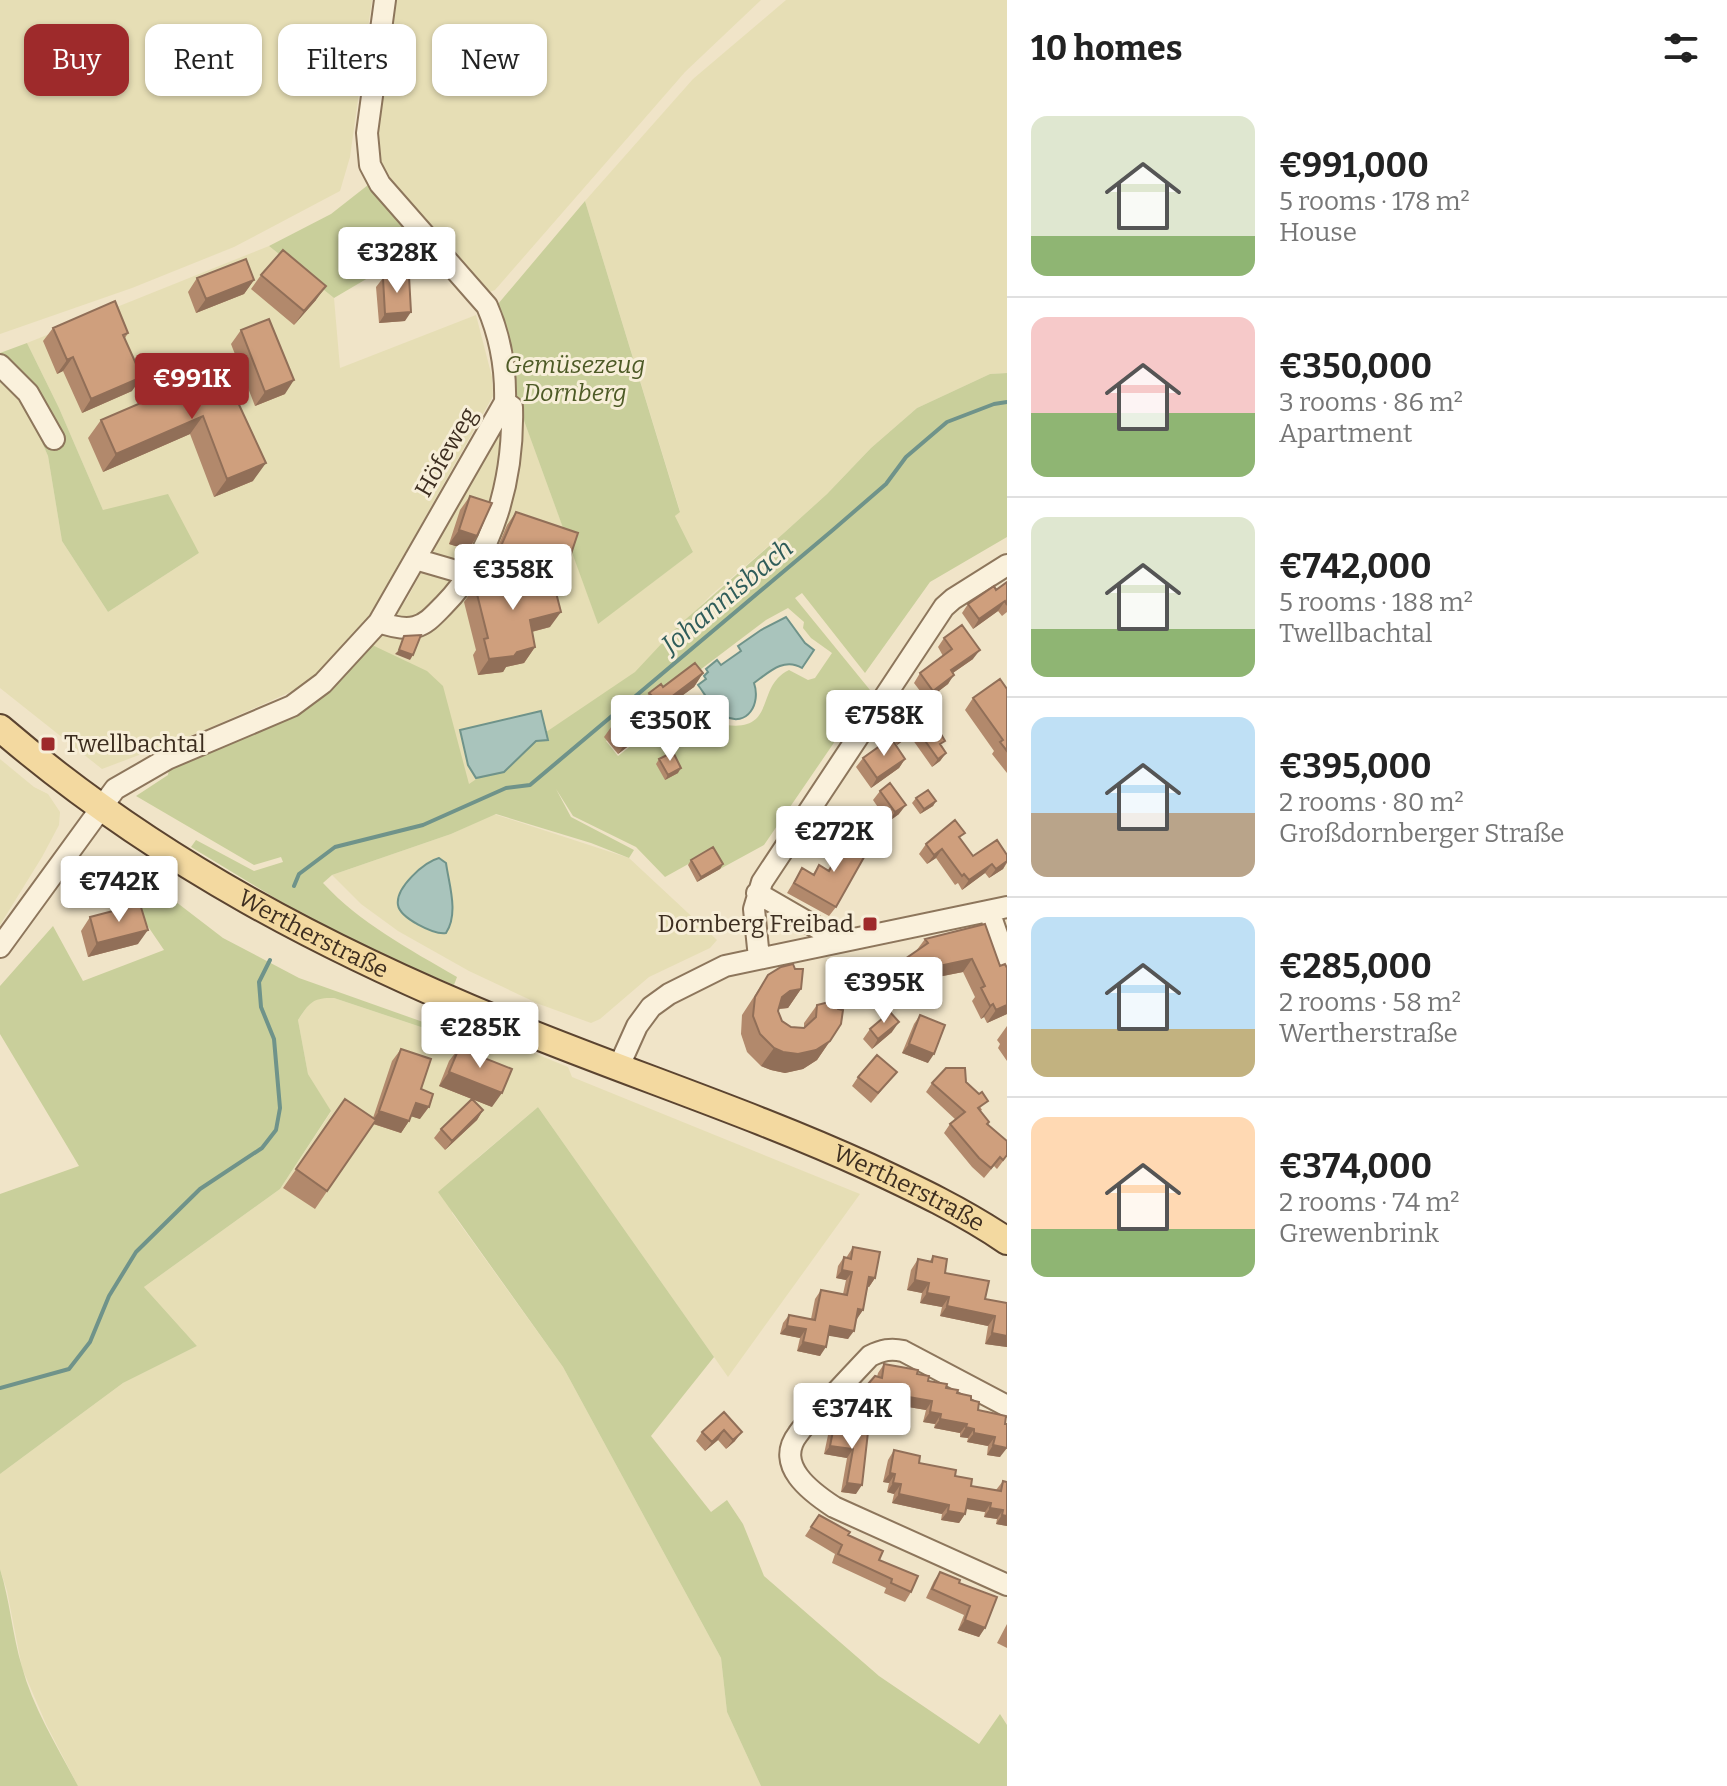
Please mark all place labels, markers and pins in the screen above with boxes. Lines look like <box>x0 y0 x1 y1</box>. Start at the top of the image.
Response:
pin: €328K <box>341 227 453 295</box>
pin: €991K <box>136 353 248 421</box>
pin: €358K <box>457 544 569 612</box>
pin: €758K <box>828 690 940 758</box>
pin: €350K <box>614 695 726 763</box>
place label: Twellbachtal <box>64 730 206 758</box>
marker: Twellbachtal <box>39 735 57 753</box>
pin: €272K <box>778 806 890 874</box>
pin: €742K <box>63 856 175 924</box>
place label: Dornberg Freibad <box>658 910 854 938</box>
marker: Dornberg Freibad <box>861 915 879 933</box>
pin: €395K <box>828 957 940 1025</box>
pin: €285K <box>424 1002 536 1070</box>
pin: €374K <box>796 1383 908 1451</box>

